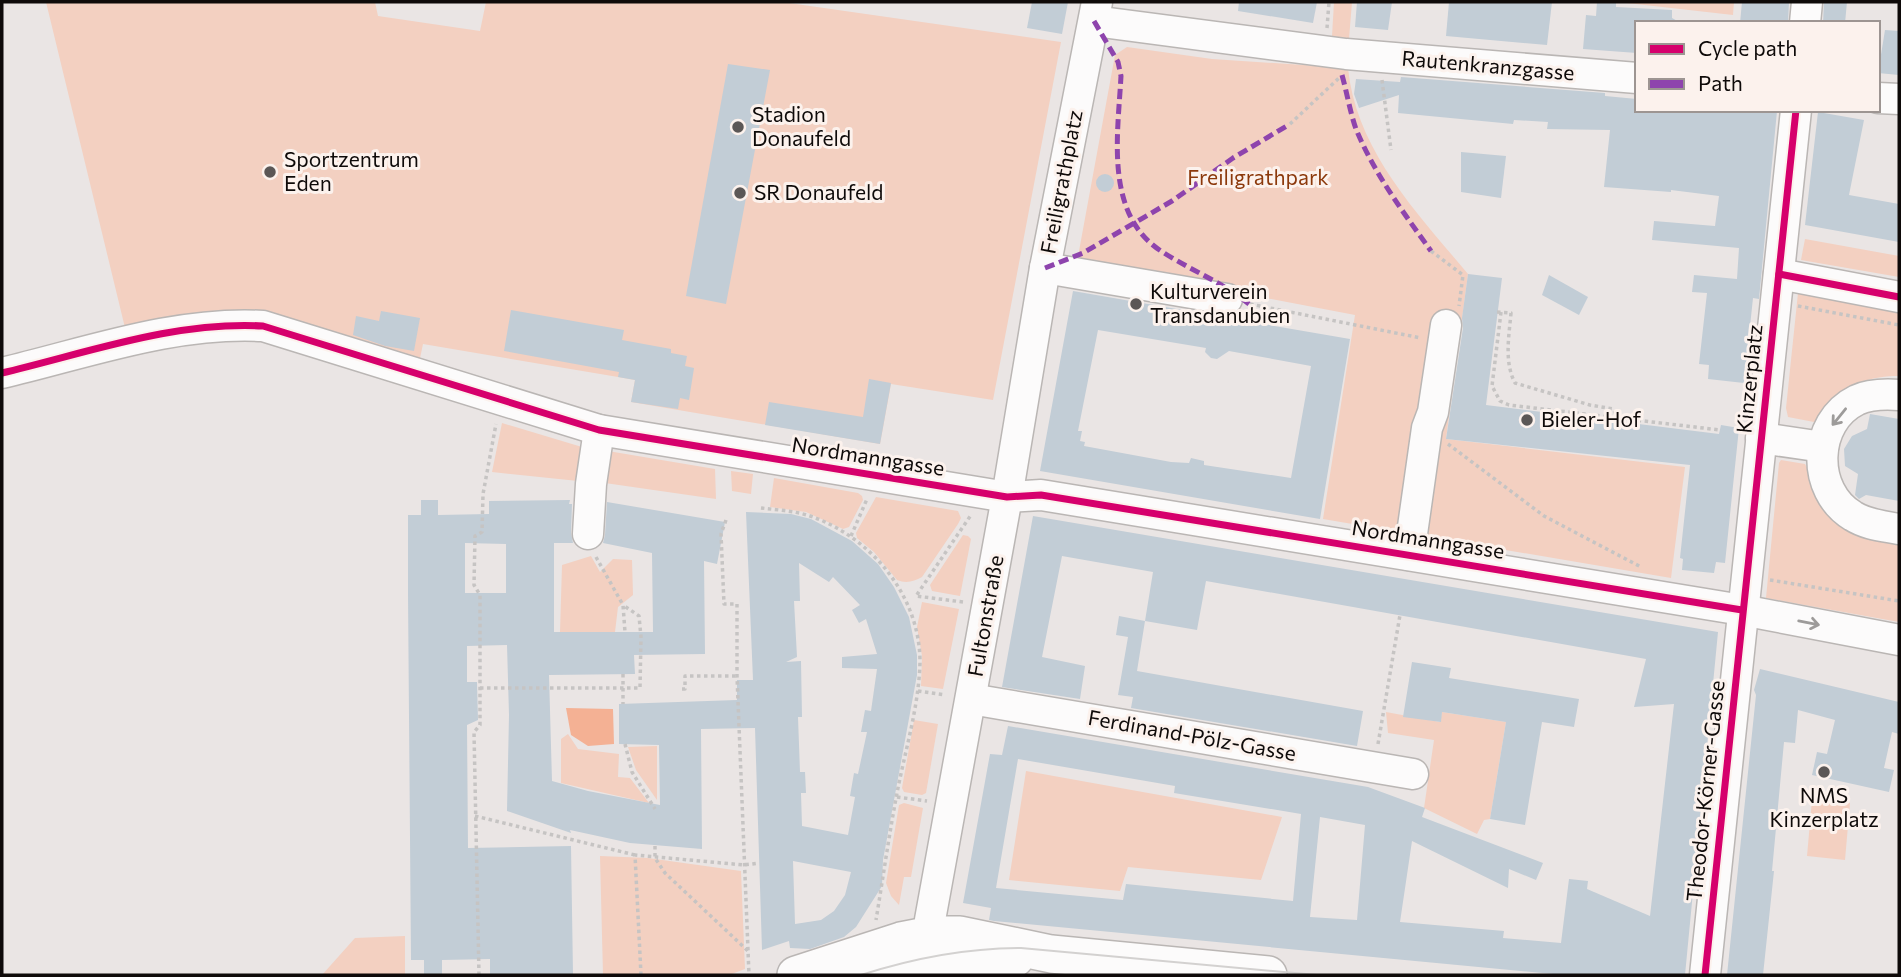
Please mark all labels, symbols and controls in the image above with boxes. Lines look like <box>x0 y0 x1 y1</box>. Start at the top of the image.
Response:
legend <box>1635 21 1880 112</box>
text: Cycle path <box>1698 35 1797 60</box>
street label: Rautenkranzgasse <box>1401 44 1576 85</box>
text: Path <box>1698 70 1743 95</box>
place label: Stadion Donaufeld <box>752 101 851 150</box>
street label: Freiligrathplatz <box>1034 108 1087 256</box>
marker: Stadion Donaufeld <box>730 119 746 135</box>
place label: Sportzentrum Eden <box>284 146 419 195</box>
marker: Sportzentrum Eden <box>262 164 278 180</box>
park label: Freiligrathpark <box>1187 164 1329 189</box>
place label: SR Donaufeld <box>754 179 884 204</box>
marker: SR Donaufeld <box>732 185 748 201</box>
place label: Kulturverein Transdanubien <box>1150 278 1290 327</box>
marker: Kulturverein Transdanubien <box>1128 296 1144 312</box>
street label: Kinzerplatz <box>1730 323 1767 434</box>
place label: Bieler-Hof <box>1541 406 1642 431</box>
one-way arrow <box>1831 407 1846 425</box>
marker: Bieler-Hof <box>1519 412 1535 428</box>
street label: Nordmanngasse <box>790 431 946 480</box>
street label: Nordmanngasse <box>1350 514 1506 563</box>
street label: Fultonstraße <box>962 553 1008 678</box>
one-way arrow <box>1797 616 1820 630</box>
street label: Theodor-Körner-Gasse <box>1680 679 1729 903</box>
street label: Ferdinand-Pölz-Gasse <box>1086 704 1298 765</box>
marker: NMS Kinzerplatz <box>1816 764 1832 780</box>
place label: NMS Kinzerplatz <box>1769 782 1879 831</box>

